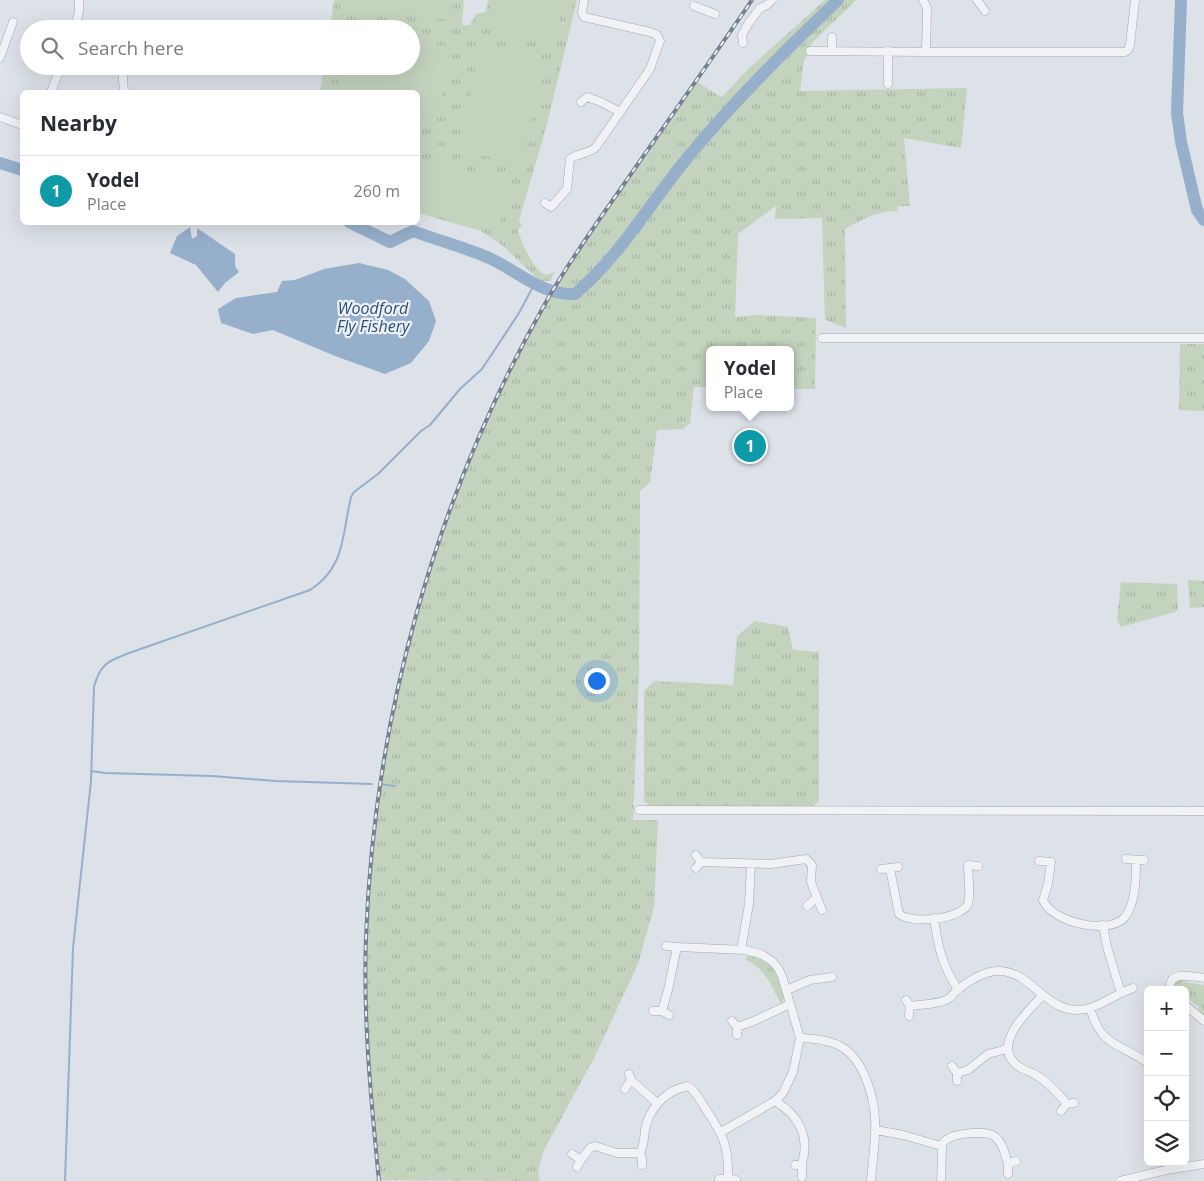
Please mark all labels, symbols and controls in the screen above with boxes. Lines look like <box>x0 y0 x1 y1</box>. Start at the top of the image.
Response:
search box <box>20 20 420 75</box>
icon: search <box>38 34 66 62</box>
text: Search here <box>78 35 184 61</box>
text: Nearby <box>40 109 117 137</box>
text: Yodel <box>87 167 140 193</box>
text: 1 <box>51 180 61 202</box>
text: 260 m <box>354 180 400 202</box>
text: Place <box>87 193 126 215</box>
water label: Woodford Fly Fishery <box>337 297 411 337</box>
popup <box>706 346 794 411</box>
text: Yodel <box>724 355 776 381</box>
text: Place <box>724 381 763 403</box>
pin: 1 <box>734 427 766 465</box>
your location <box>584 668 610 694</box>
map controls <box>1144 986 1189 1166</box>
button: + <box>1144 986 1189 1031</box>
button: − <box>1144 1031 1189 1076</box>
button: locate <box>1144 1076 1189 1121</box>
button: layers <box>1144 1121 1189 1166</box>

